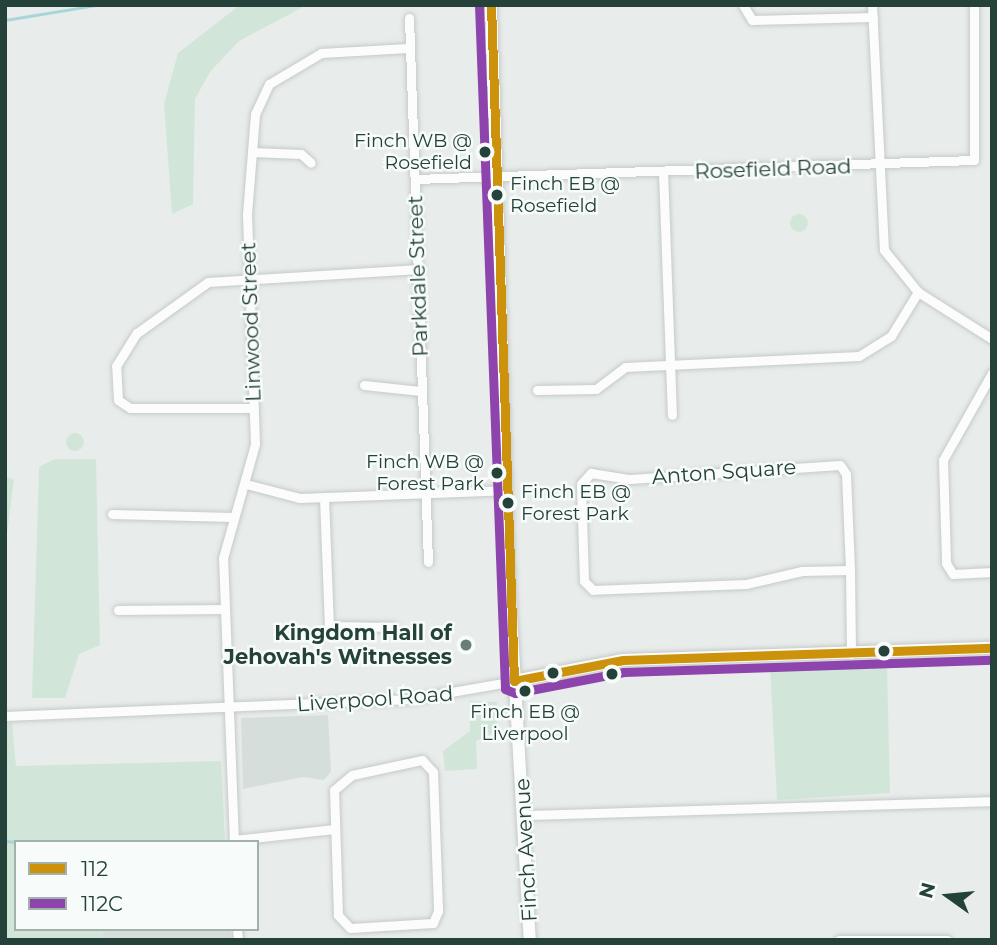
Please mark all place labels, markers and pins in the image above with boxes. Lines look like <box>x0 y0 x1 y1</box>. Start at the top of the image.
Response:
place label: Finch WB @ Rosefield <box>354 130 472 174</box>
marker: Finch WB @ Rosefield <box>478 145 492 159</box>
place label: Finch EB @ Rosefield <box>510 173 620 217</box>
marker: Finch EB @ Rosefield <box>490 188 504 202</box>
place label: Finch WB @ Forest Park <box>366 451 484 495</box>
marker: Finch WB @ Forest Park <box>490 466 504 480</box>
place label: Finch EB @ Forest Park <box>521 481 631 525</box>
marker: Finch EB @ Forest Park <box>501 496 515 510</box>
place label: Kingdom Hall of Jehovah's Witnesses <box>224 620 452 670</box>
marker: Kingdom Hall of Jehovah's Witnesses <box>458 637 474 653</box>
unlabelled marker <box>877 644 891 658</box>
unlabelled marker <box>546 666 560 680</box>
unlabelled marker <box>605 667 619 681</box>
marker: Finch EB @ Liverpool <box>518 684 532 698</box>
place label: Finch EB @ Liverpool <box>470 701 580 745</box>

